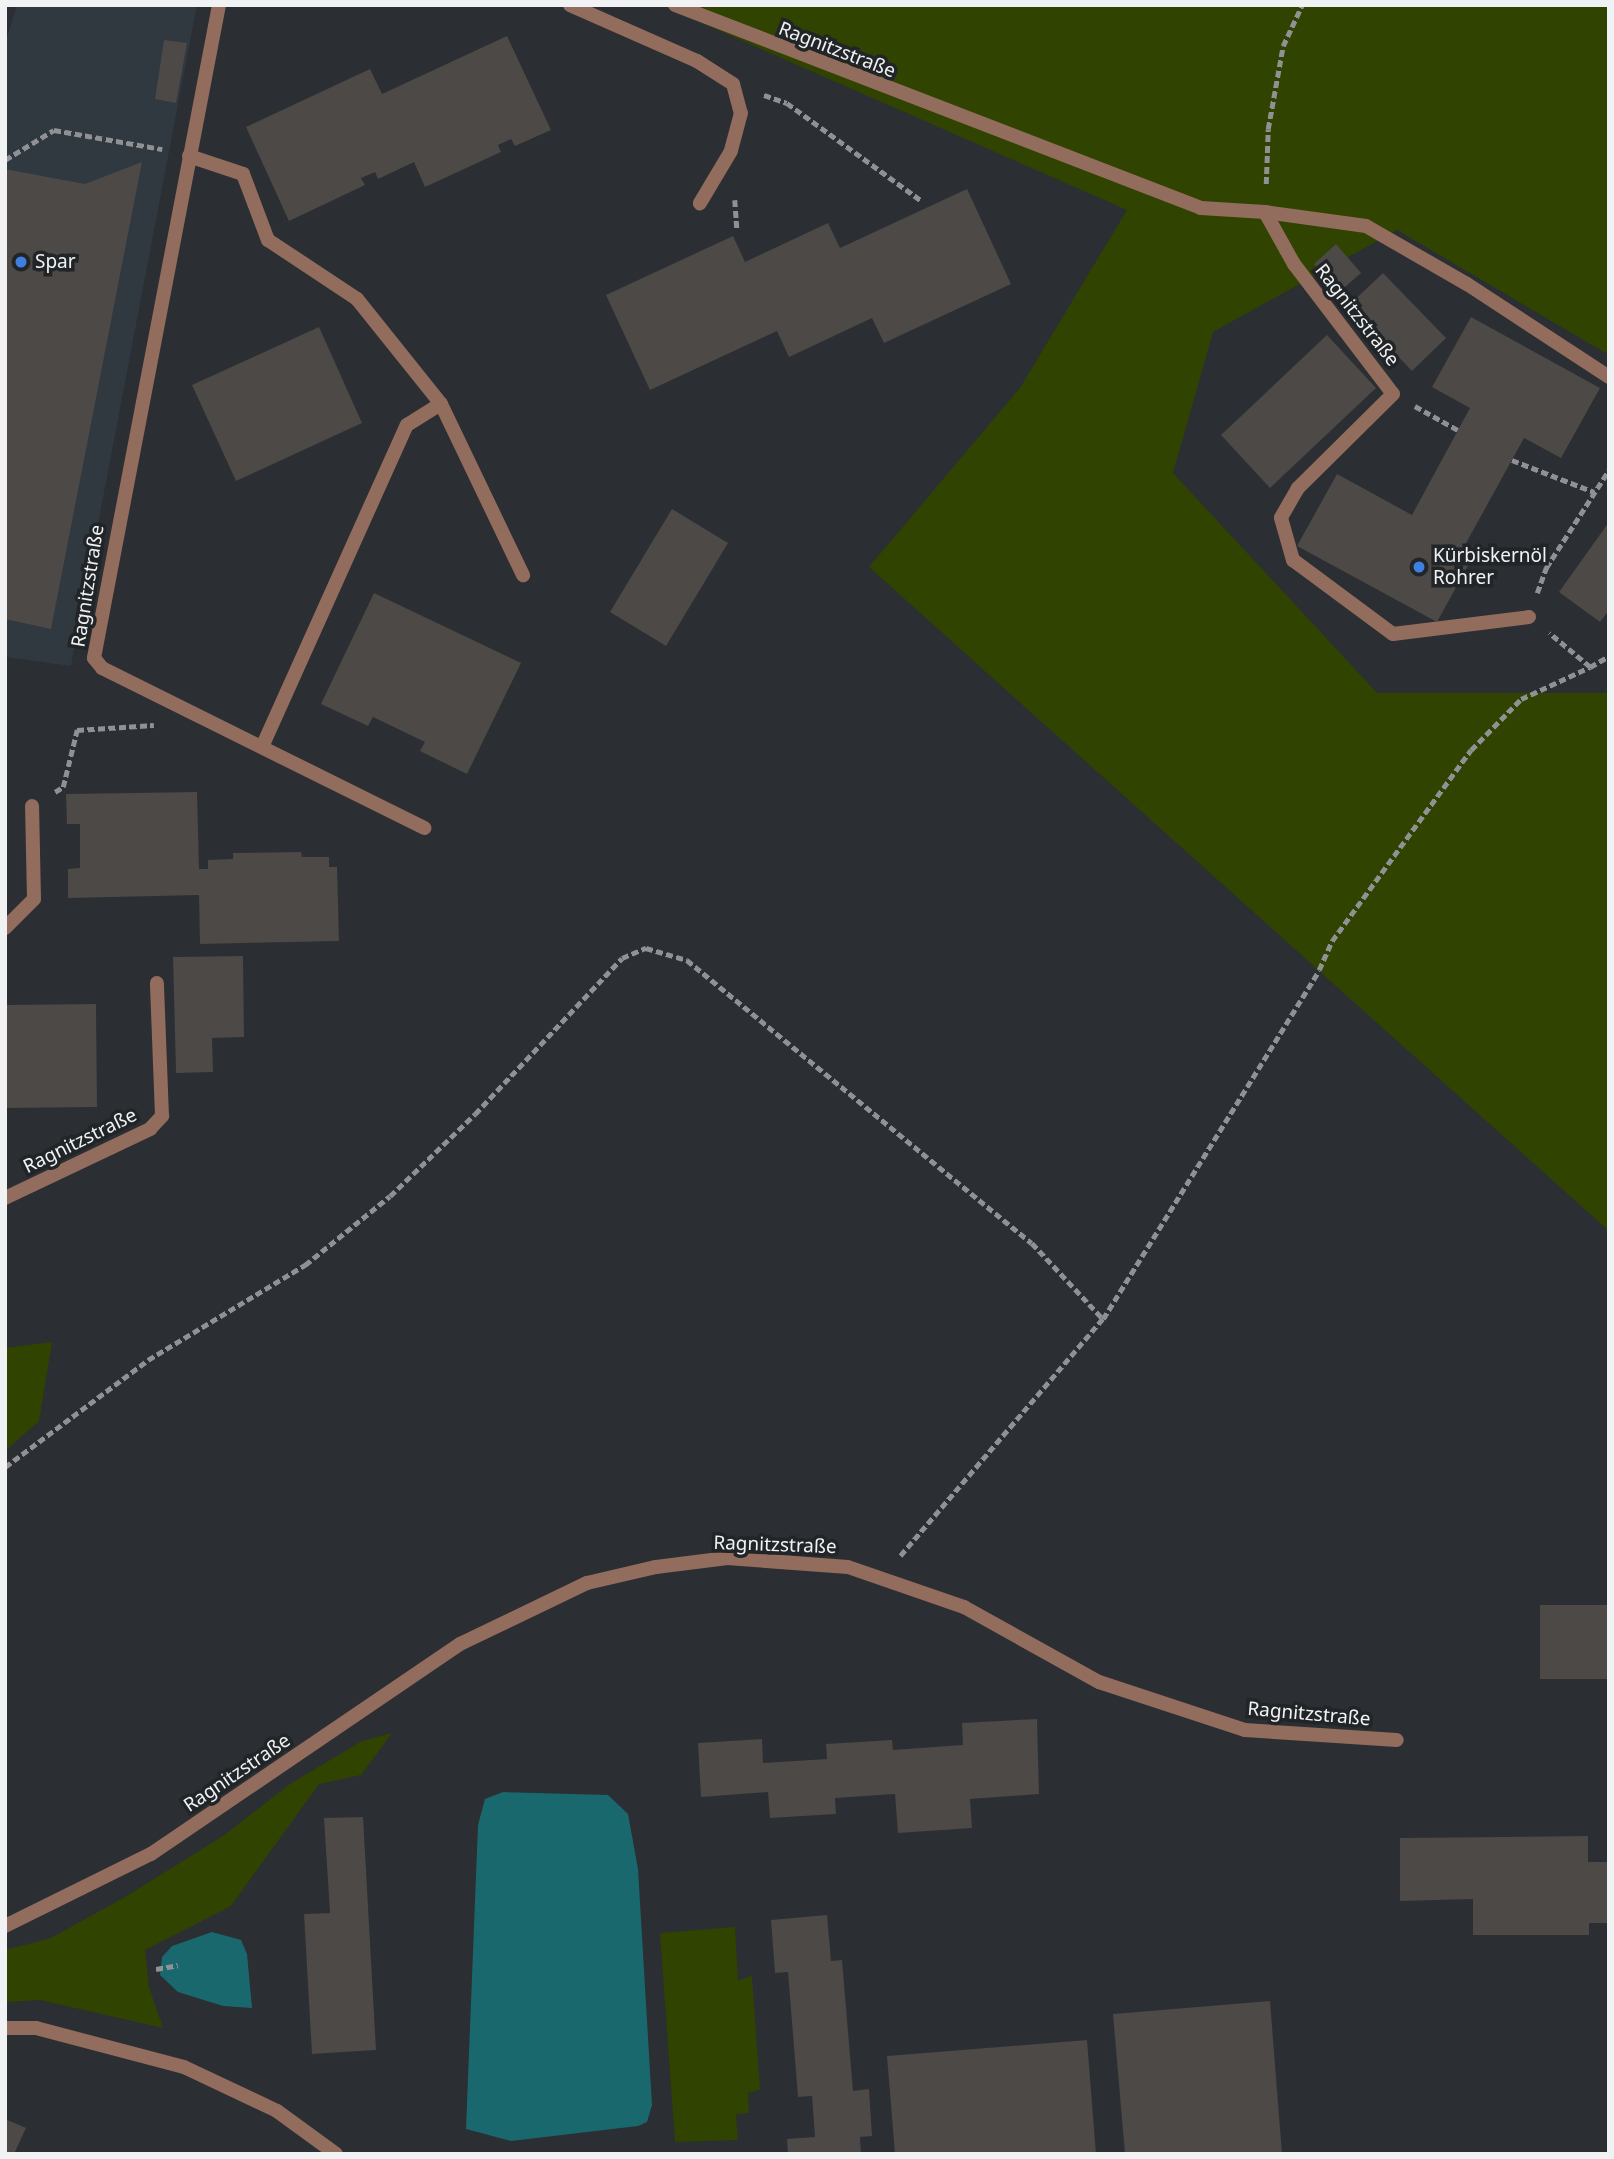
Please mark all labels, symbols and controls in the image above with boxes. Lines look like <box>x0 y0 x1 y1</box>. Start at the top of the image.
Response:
street label: Ragnitzstraße <box>775 17 899 83</box>
place label: Spar <box>35 251 76 273</box>
marker: Spar <box>13 254 29 270</box>
street label: Ragnitzstraße <box>1310 259 1404 371</box>
street label: Ragnitzstraße <box>67 523 109 649</box>
place label: Kürbiskernöl Rohrer <box>1433 545 1547 589</box>
marker: Kürbiskernöl Rohrer <box>1411 559 1427 575</box>
street label: Ragnitzstraße <box>20 1104 140 1178</box>
street label: Ragnitzstraße <box>713 1531 837 1559</box>
street label: Ragnitzstraße <box>1247 1697 1371 1731</box>
street label: Ragnitzstraße <box>179 1729 295 1817</box>

